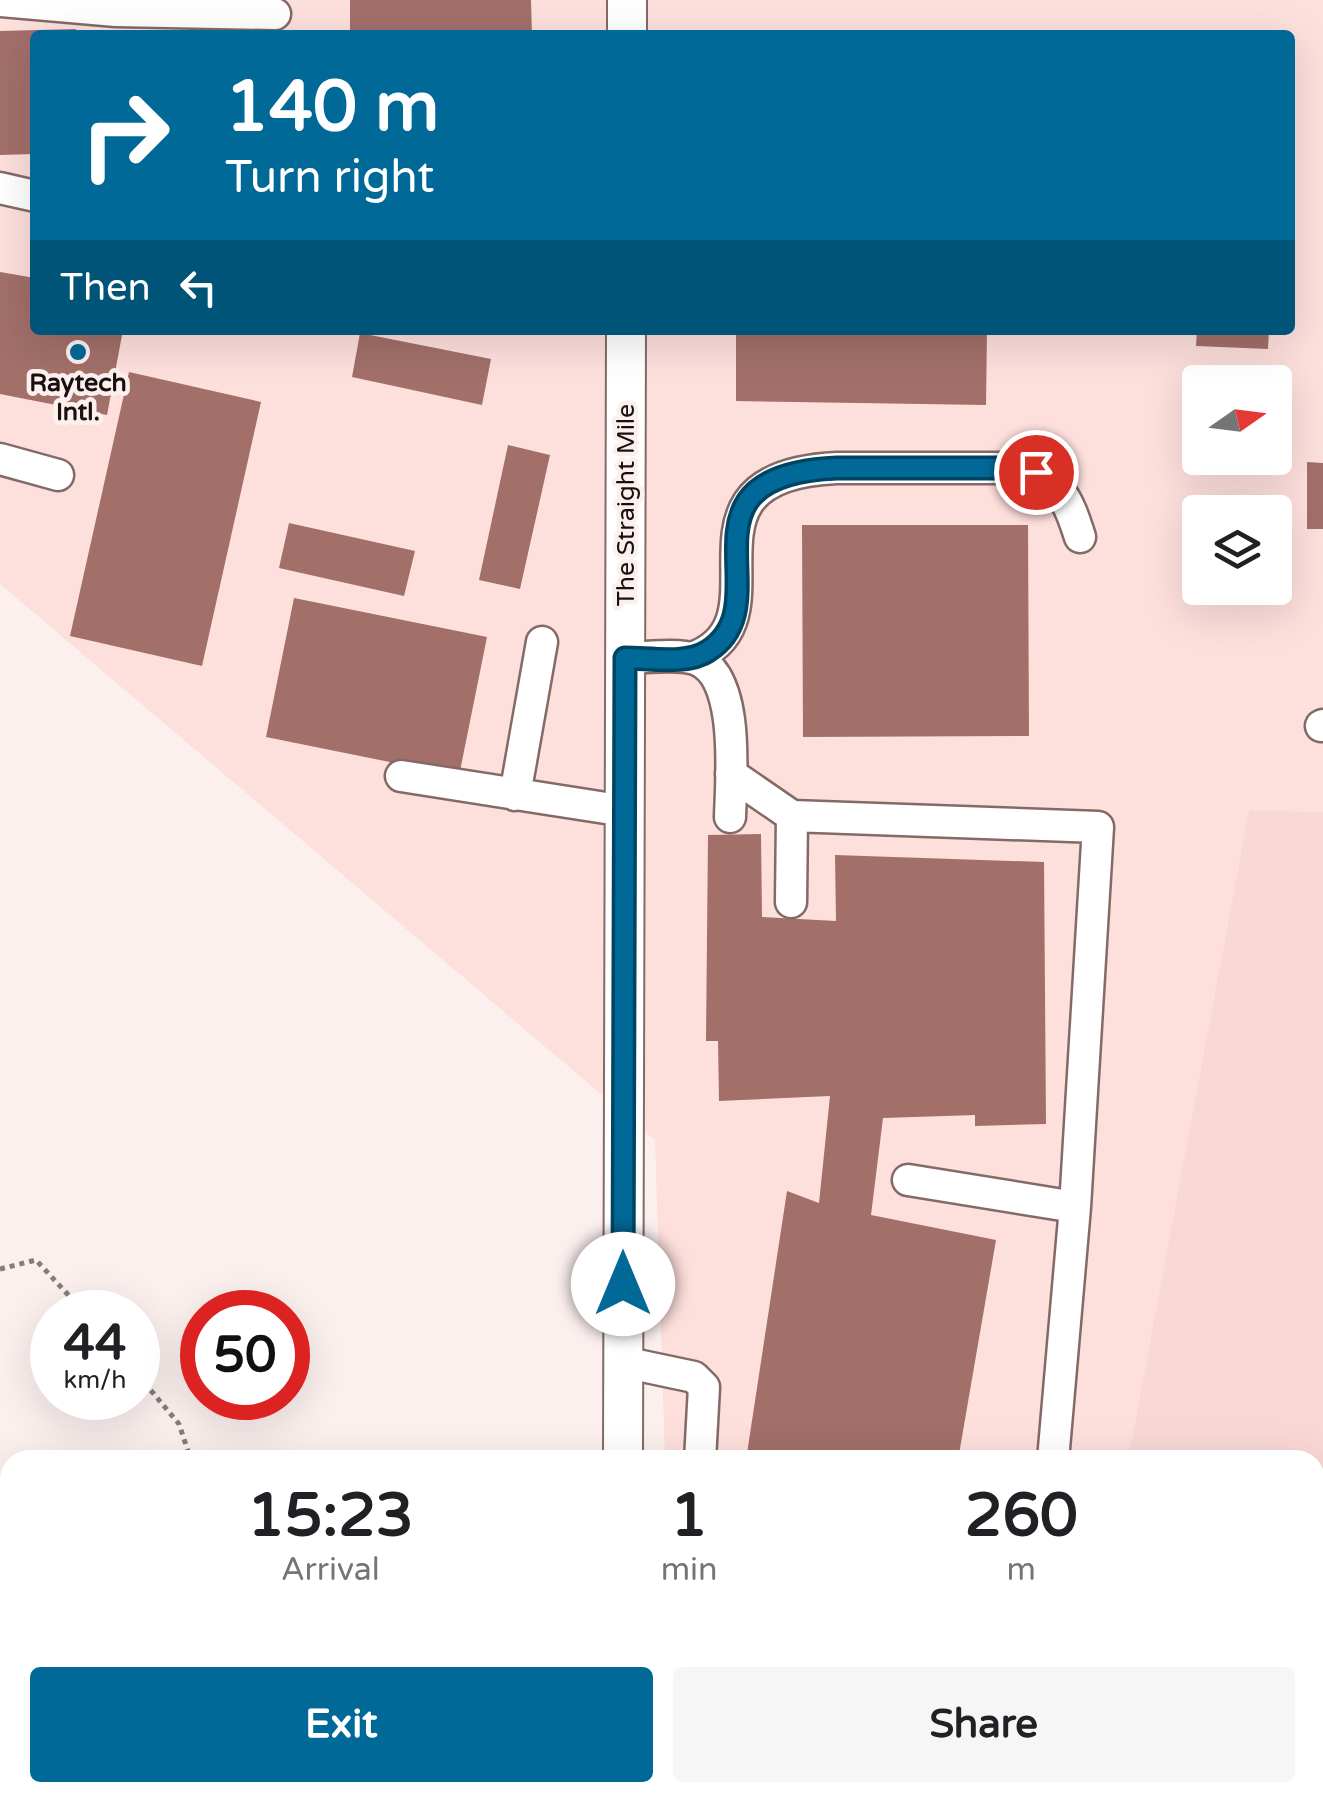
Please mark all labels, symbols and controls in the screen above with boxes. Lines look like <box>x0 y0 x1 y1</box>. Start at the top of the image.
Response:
text: 140 m <box>225 66 439 150</box>
icon: right <box>60 70 190 200</box>
text: Turn right <box>225 151 434 205</box>
icon: left <box>171 260 226 315</box>
text: Then <box>60 265 151 311</box>
marker: Raytech Intl. <box>67 341 89 363</box>
north arrow <box>1182 365 1292 475</box>
map controls <box>1182 365 1292 605</box>
place label: Raytech Intl. <box>29 368 127 427</box>
street label: The Straight Mile <box>611 404 641 606</box>
pin <box>994 430 1079 515</box>
icon: arrive <box>1009 445 1064 500</box>
button: layers <box>1182 495 1292 605</box>
position arrow <box>571 1232 675 1336</box>
speed limit sign: 50 <box>180 1290 310 1420</box>
text: 44 <box>64 1313 126 1373</box>
text: km/h <box>64 1365 126 1395</box>
text: 15:23 <box>247 1480 414 1552</box>
text: 1 <box>670 1480 708 1552</box>
text: 260 <box>965 1480 1078 1552</box>
text: Arrival <box>281 1551 380 1589</box>
text: min <box>661 1551 718 1589</box>
text: m <box>1007 1551 1036 1589</box>
button: Exit <box>30 1667 653 1782</box>
button: Share <box>673 1667 1295 1782</box>

